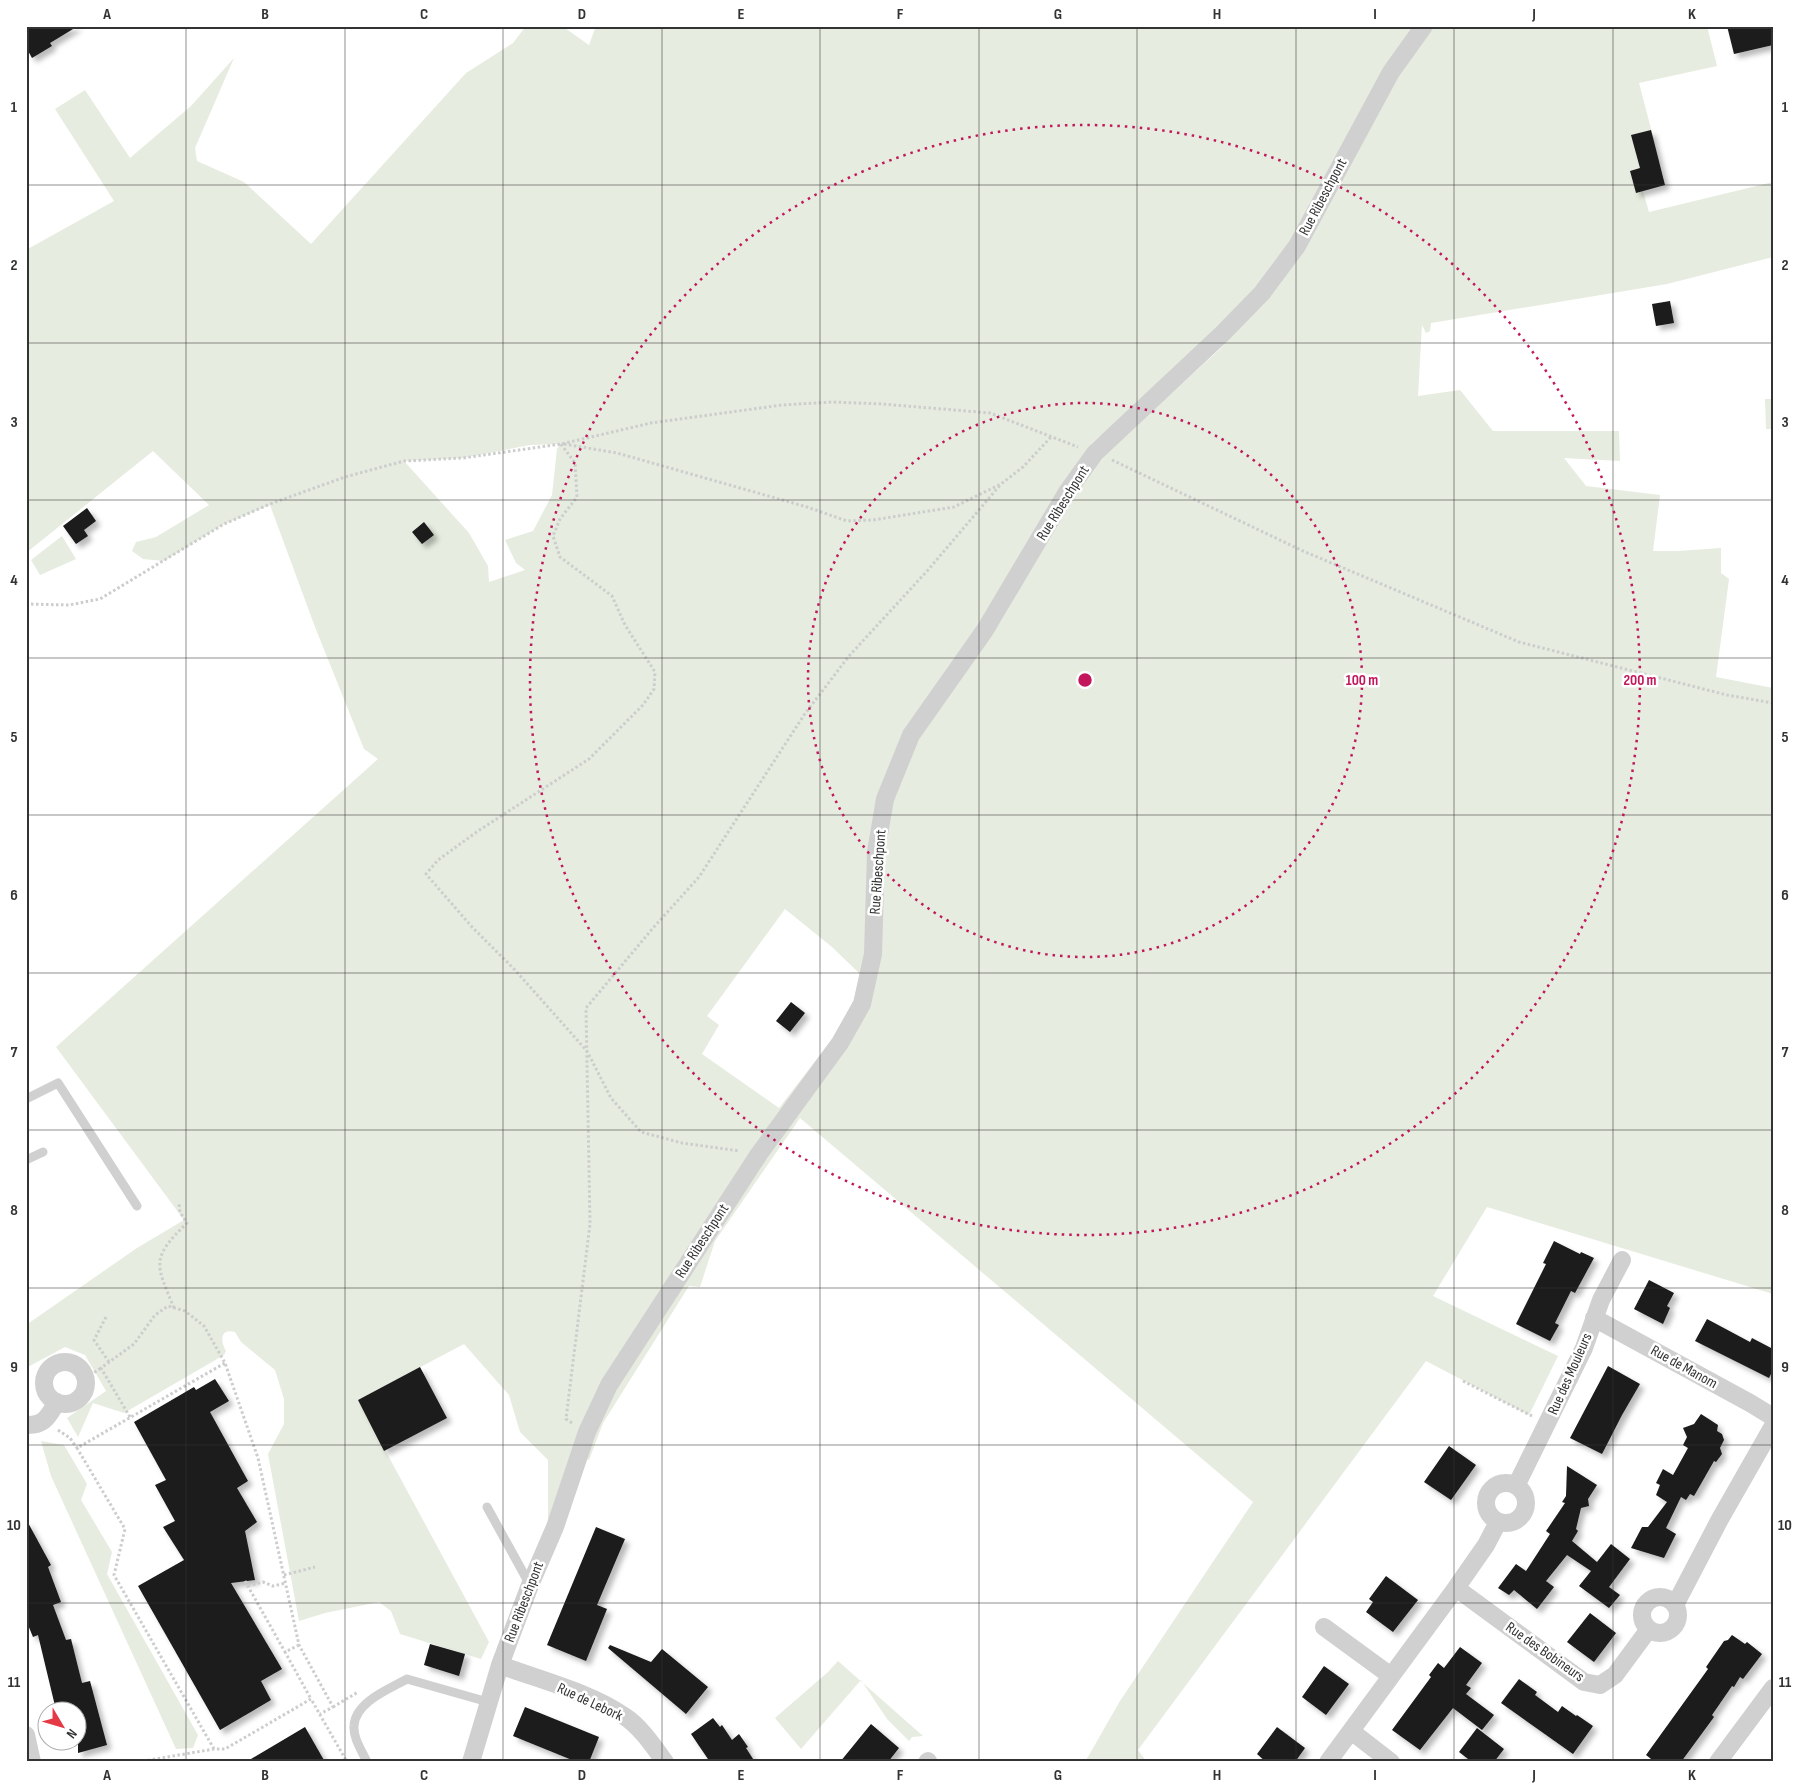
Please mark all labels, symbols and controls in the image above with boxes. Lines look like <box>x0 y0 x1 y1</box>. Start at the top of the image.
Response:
text: A <box>102 5 111 24</box>
text: B <box>261 5 269 24</box>
text: C <box>420 5 428 24</box>
text: D <box>578 5 586 24</box>
text: E <box>738 5 745 24</box>
text: F <box>897 5 904 24</box>
text: G <box>1054 5 1062 24</box>
text: H <box>1213 5 1221 24</box>
text: I <box>1373 5 1377 24</box>
text: J <box>1531 5 1536 24</box>
text: K <box>1688 5 1696 24</box>
text: 1 <box>11 98 18 117</box>
text: 1 <box>1782 98 1789 117</box>
street label: Rue Ribeschpont <box>1295 155 1352 239</box>
text: 2 <box>10 256 18 275</box>
text: 2 <box>1781 256 1789 275</box>
text: 3 <box>10 413 18 432</box>
text: 3 <box>1781 413 1789 432</box>
street label: Rue Ribeschpont <box>1032 462 1094 544</box>
text: 4 <box>10 571 18 590</box>
text: 4 <box>1781 571 1789 590</box>
centre of rings <box>1076 671 1094 689</box>
text: 100 m <box>1346 671 1378 690</box>
text: 200 m <box>1623 671 1657 690</box>
text: 5 <box>10 728 18 747</box>
text: 5 <box>1781 728 1789 747</box>
street label: Rue Ribeschpont <box>866 829 890 915</box>
text: 6 <box>10 886 18 905</box>
text: 6 <box>1781 886 1789 905</box>
text: 7 <box>11 1043 18 1062</box>
text: 7 <box>1782 1043 1789 1062</box>
street label: Rue Ribeschpont <box>671 1200 733 1282</box>
text: 8 <box>10 1201 18 1220</box>
text: 8 <box>1781 1201 1789 1220</box>
street label: Rue des Mouleurs <box>1543 1330 1597 1418</box>
street label: Rue de Manom <box>1647 1341 1721 1393</box>
text: 9 <box>10 1358 18 1377</box>
text: 9 <box>1781 1358 1789 1377</box>
text: 10 <box>7 1516 21 1535</box>
text: 10 <box>1778 1516 1792 1535</box>
street label: Rue Ribeschpont <box>500 1559 548 1645</box>
street label: Rue des Bobineurs <box>1502 1618 1588 1686</box>
text: 11 <box>8 1673 21 1692</box>
text: 11 <box>1779 1673 1792 1692</box>
street label: Rue de Lebork <box>554 1679 626 1726</box>
north arrow <box>38 1700 88 1750</box>
text: N <box>63 1726 81 1742</box>
text: A <box>102 1766 111 1785</box>
text: B <box>261 1766 269 1785</box>
text: C <box>420 1766 428 1785</box>
text: D <box>578 1766 586 1785</box>
text: E <box>738 1766 745 1785</box>
text: F <box>897 1766 904 1785</box>
text: G <box>1054 1766 1062 1785</box>
text: H <box>1213 1766 1221 1785</box>
text: I <box>1373 1766 1377 1785</box>
text: J <box>1531 1766 1536 1785</box>
text: K <box>1688 1766 1696 1785</box>

